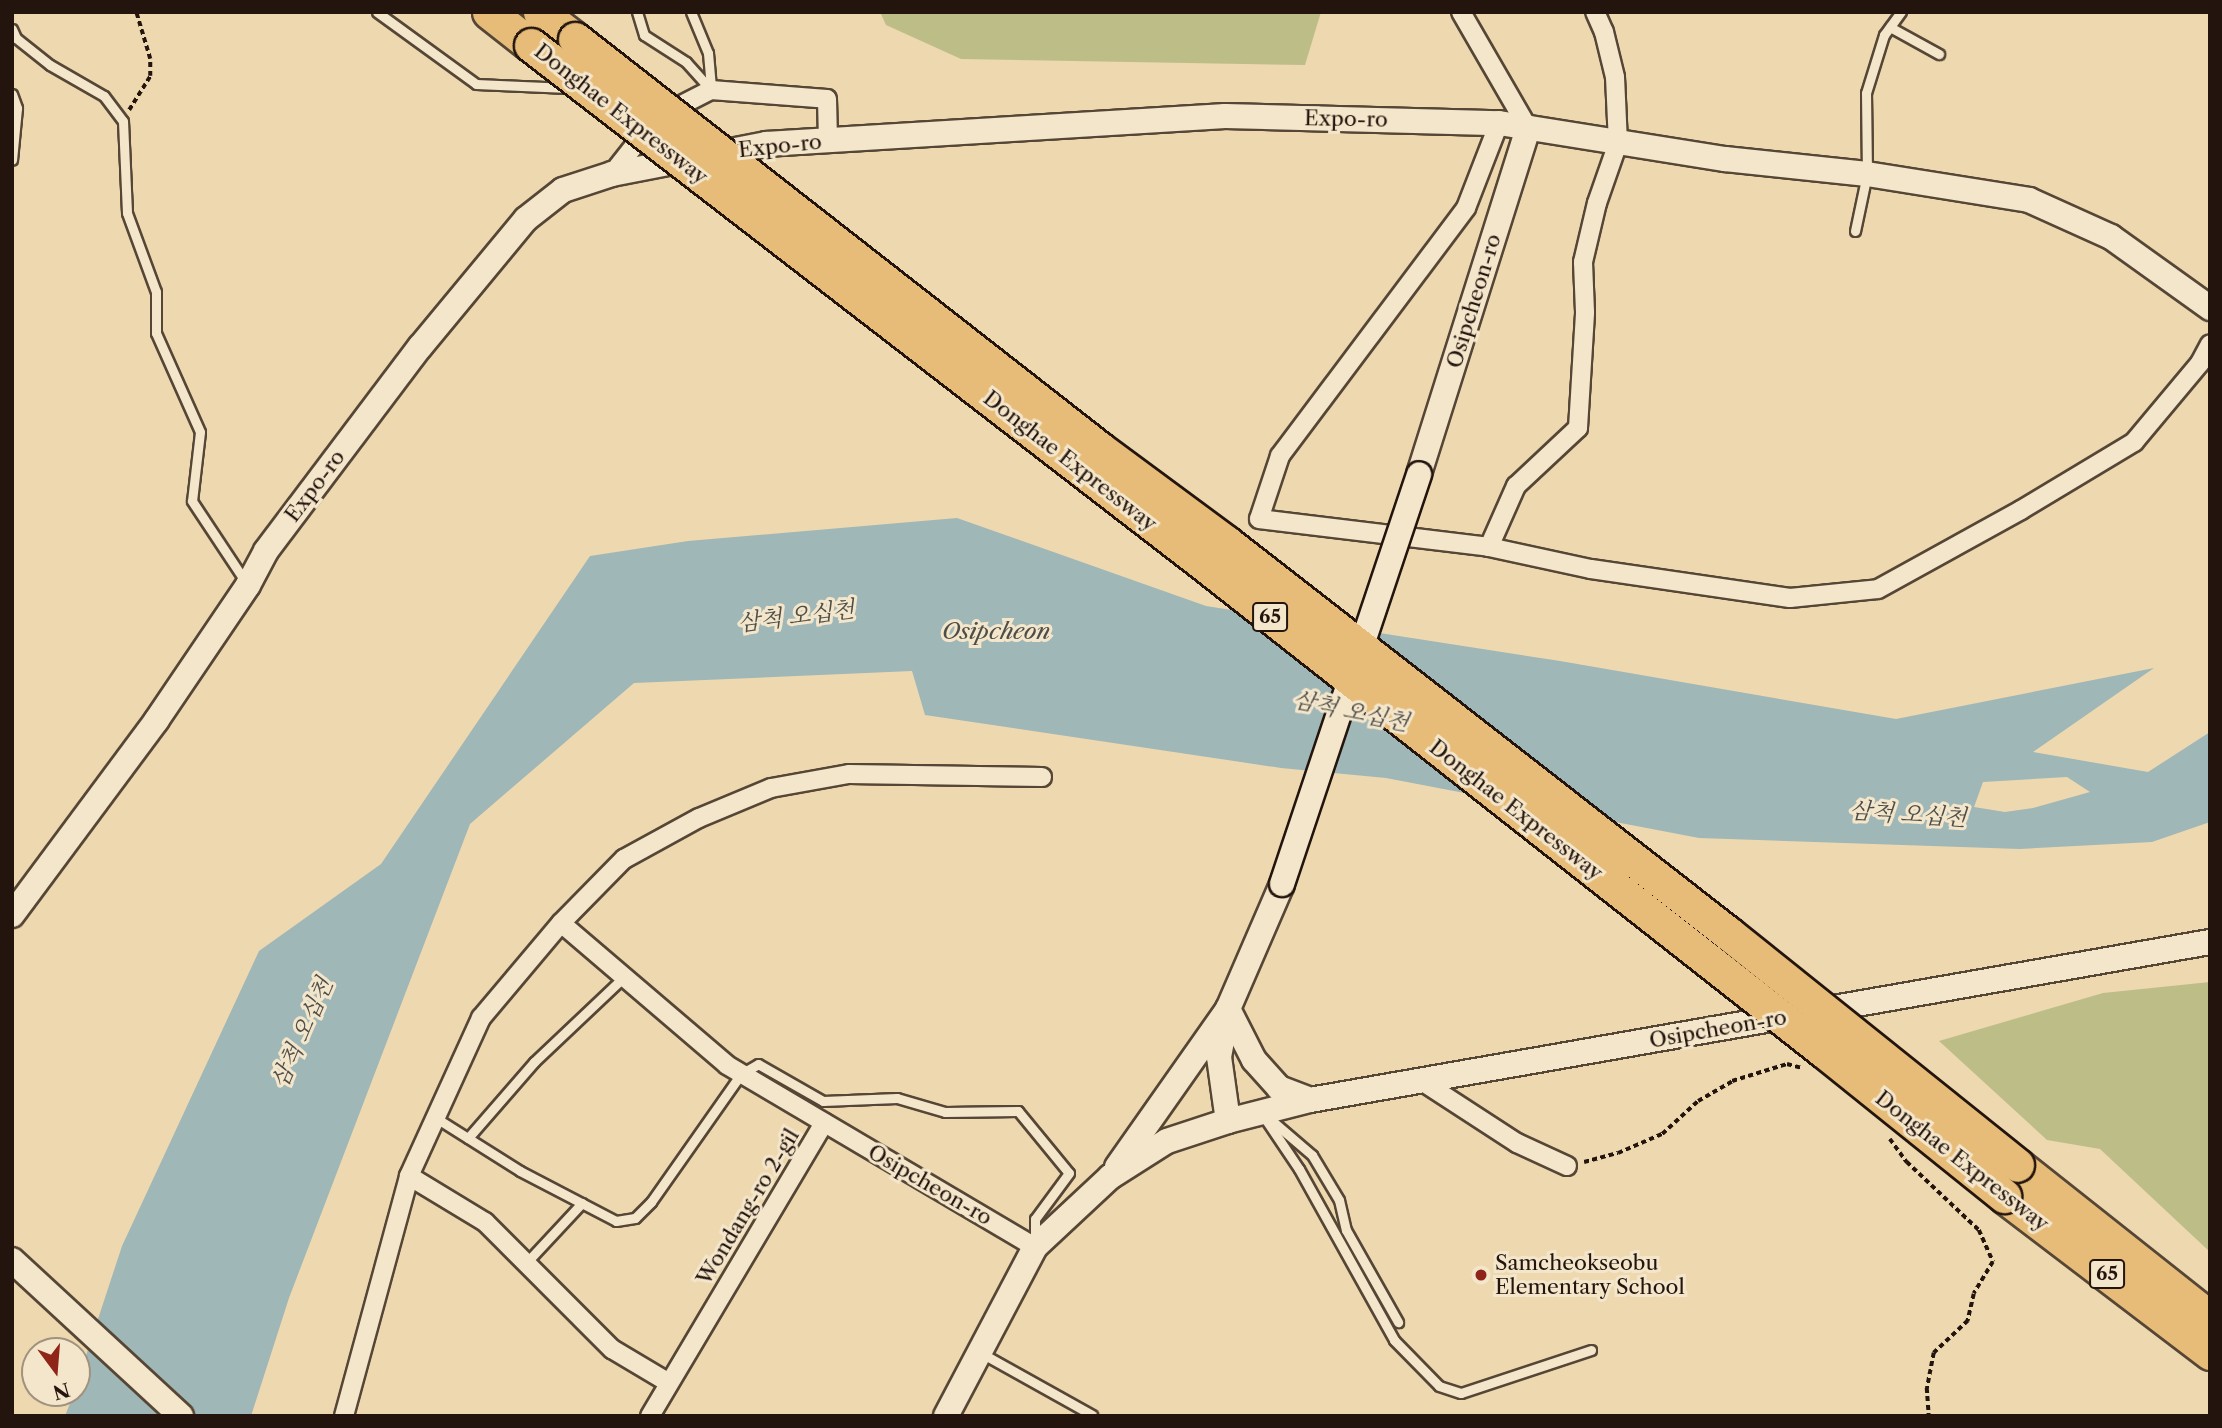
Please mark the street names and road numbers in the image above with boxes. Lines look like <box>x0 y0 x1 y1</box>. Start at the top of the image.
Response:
street label: Donghae Expressway <box>529 39 713 189</box>
street label: Expo-ro <box>1304 106 1388 132</box>
street label: Expo-ro <box>737 129 823 163</box>
street label: Osipcheon-ro <box>1442 231 1506 371</box>
street label: Donghae Expressway <box>978 386 1162 536</box>
street label: Expo-ro <box>280 445 350 527</box>
road number: 65 <box>1251 602 1289 632</box>
street label: Donghae Expressway <box>1424 735 1608 885</box>
street label: Osipcheon-ro <box>1647 1005 1789 1053</box>
street label: Donghae Expressway <box>1870 1086 2054 1236</box>
street label: Wondang-ro 2-gil <box>692 1124 804 1290</box>
street label: Osipcheon-ro <box>864 1139 996 1231</box>
road number: 65 <box>2088 1258 2126 1290</box>

